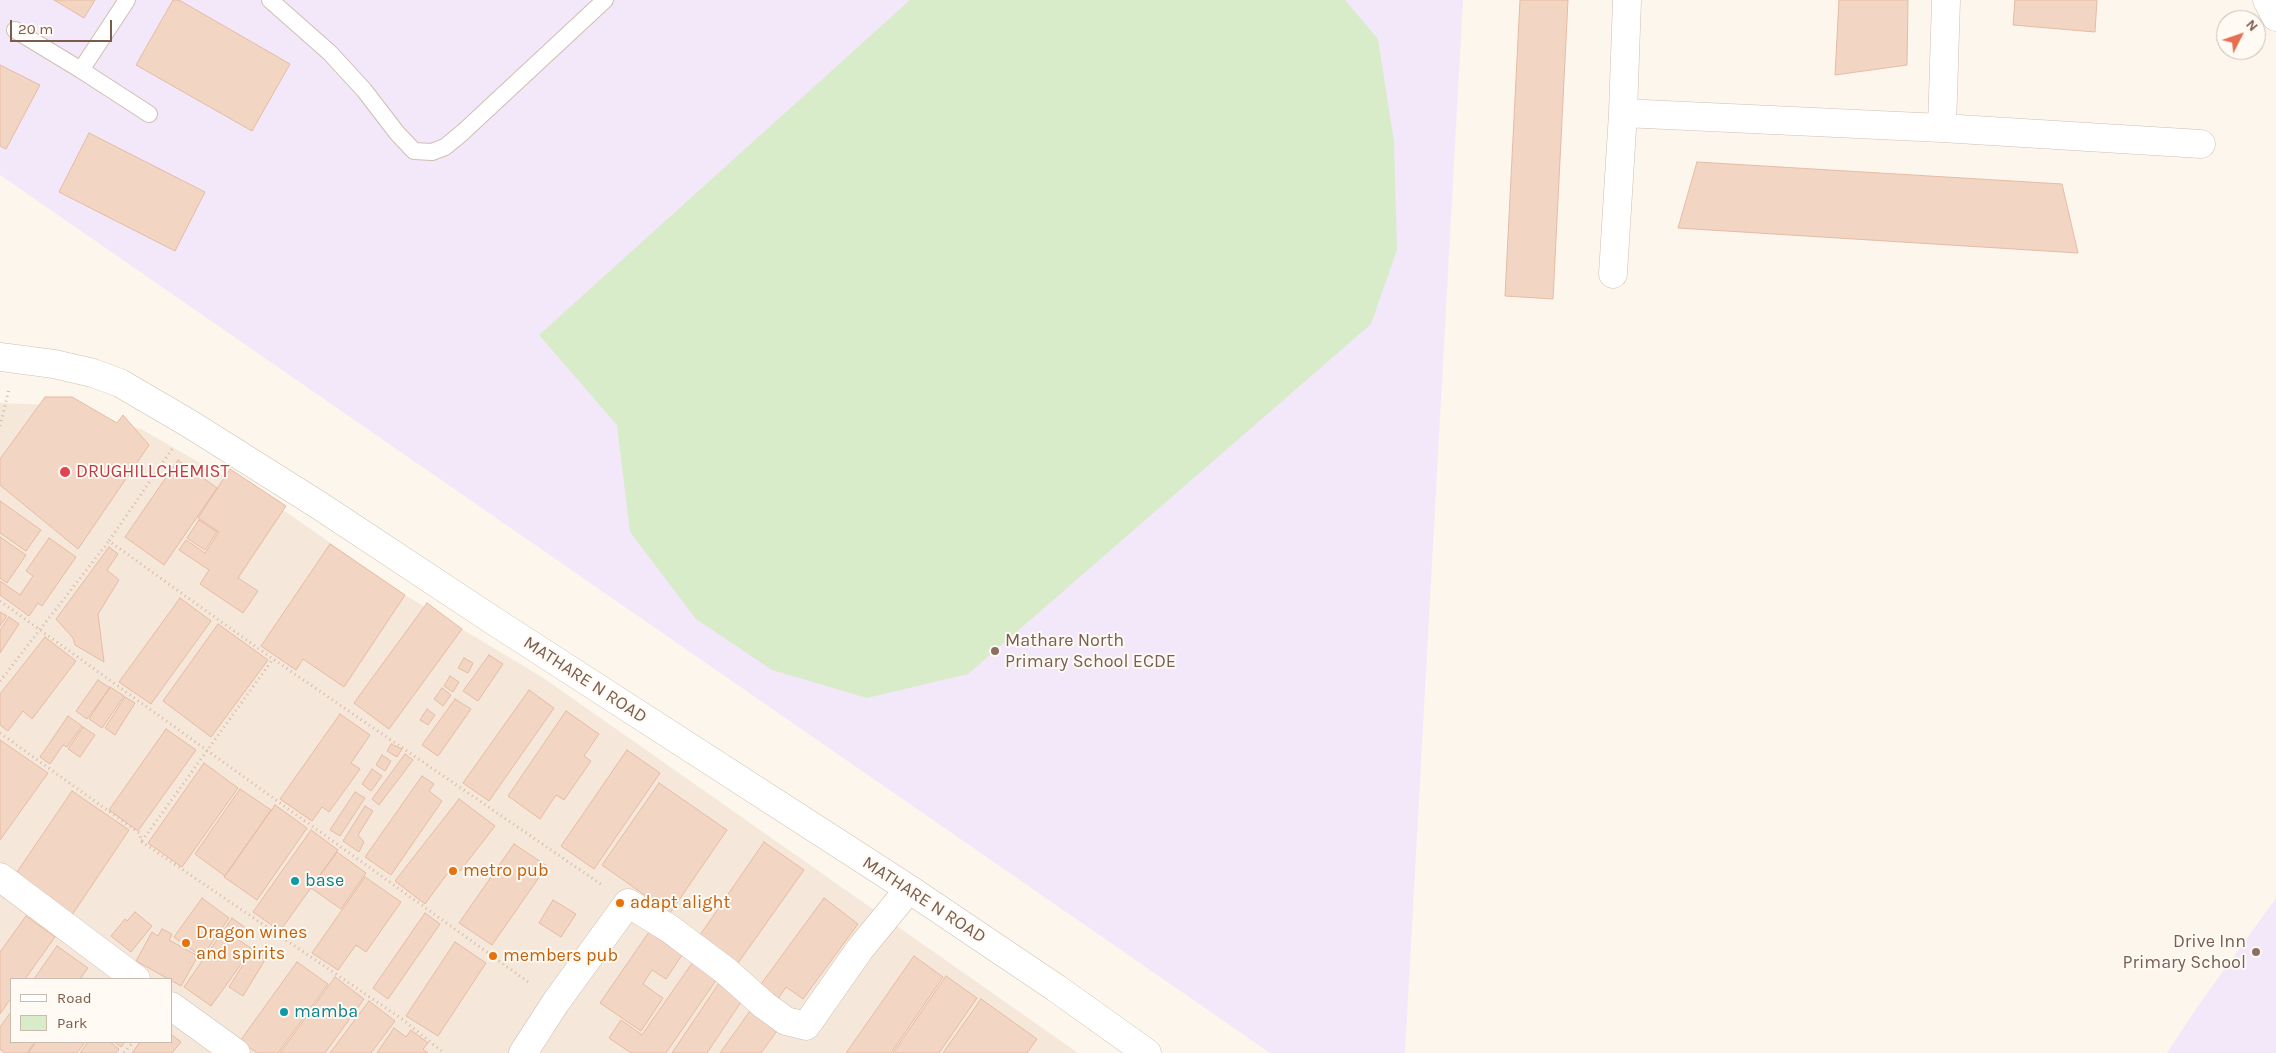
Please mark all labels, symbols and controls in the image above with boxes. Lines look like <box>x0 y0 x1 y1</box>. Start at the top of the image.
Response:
scale bar <box>12 10 115 42</box>
north arrow <box>2216 10 2266 60</box>
text: N <box>2242 16 2262 35</box>
text: 20 m <box>18 20 53 38</box>
place label: DRUGHILLCHEMIST <box>76 461 230 483</box>
marker: DRUGHILLCHEMIST <box>58 465 72 479</box>
place label: Mathare North Primary School ECDE <box>1005 630 1176 672</box>
street label: MATHARE N ROAD <box>519 632 651 728</box>
marker: Mathare North Primary School ECDE <box>989 645 1001 657</box>
street label: MATHARE N ROAD <box>858 852 990 948</box>
place label: metro pub <box>463 860 549 882</box>
marker: metro pub <box>447 865 459 877</box>
place label: base <box>305 870 344 892</box>
marker: base <box>289 875 301 887</box>
place label: adapt alight <box>630 892 730 914</box>
marker: adapt alight <box>614 897 626 909</box>
place label: Dragon wines and spirits <box>196 922 307 964</box>
place label: Drive Inn Primary School <box>2123 931 2246 974</box>
marker: Dragon wines and spirits <box>180 937 192 949</box>
place label: members pub <box>503 945 618 967</box>
marker: Drive Inn Primary School <box>2250 946 2262 958</box>
marker: members pub <box>487 950 499 962</box>
legend <box>10 978 172 1043</box>
text: Road <box>57 989 92 1007</box>
place label: mamba <box>294 1001 358 1023</box>
marker: mamba <box>278 1006 290 1018</box>
text: Park <box>57 1014 87 1032</box>

